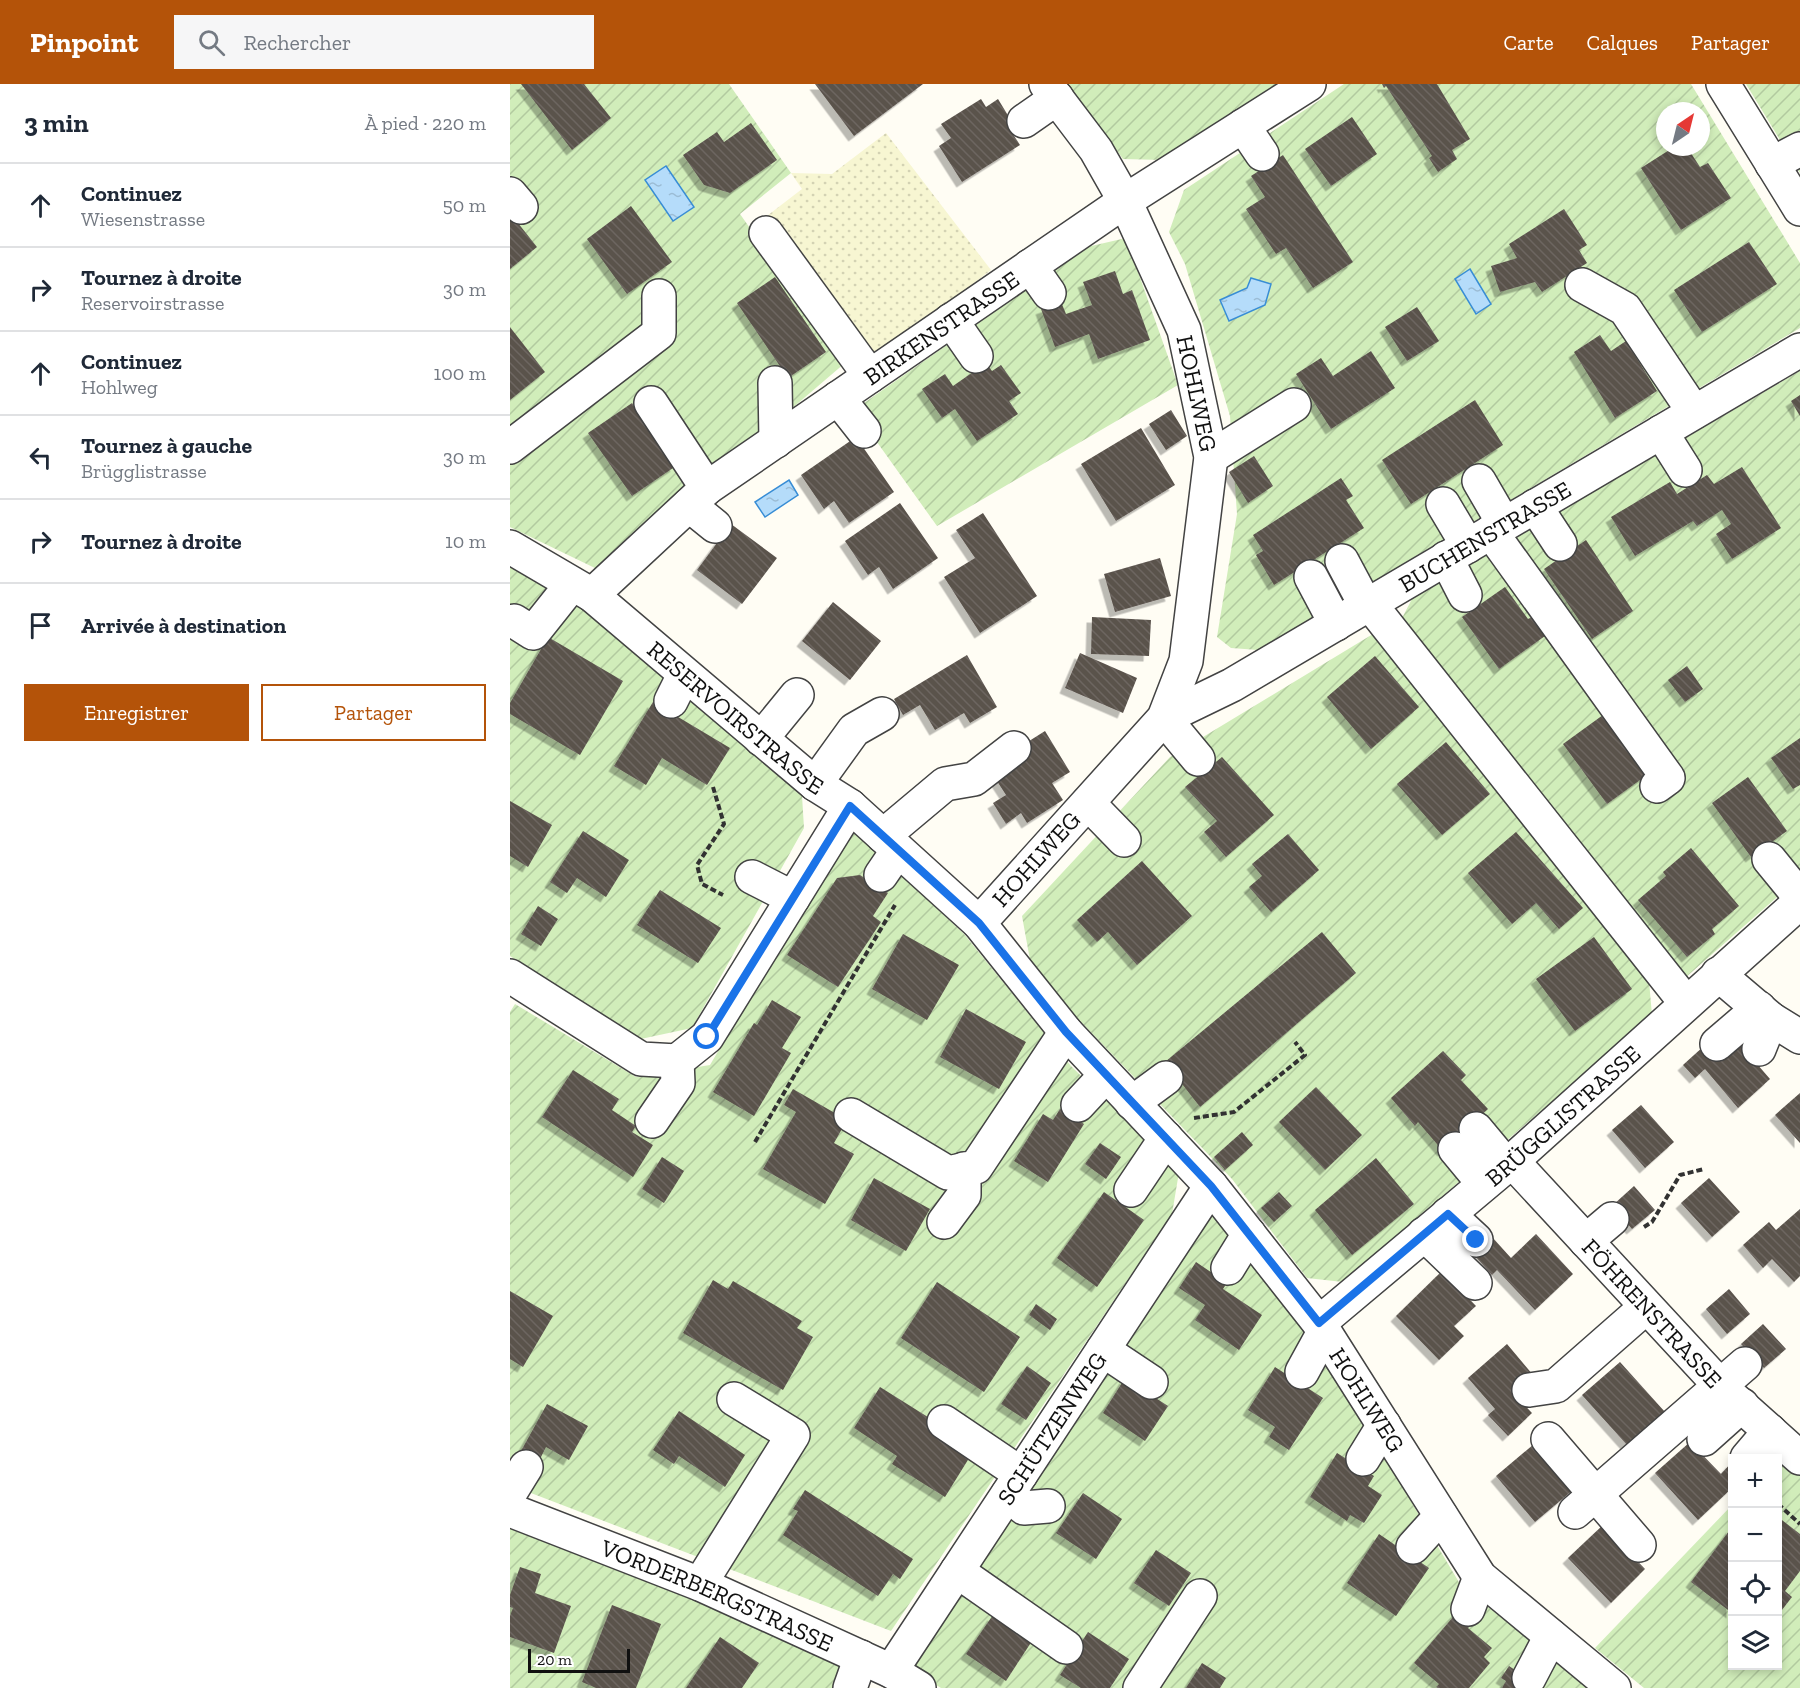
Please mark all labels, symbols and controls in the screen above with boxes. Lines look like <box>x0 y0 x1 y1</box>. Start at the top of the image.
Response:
search box <box>174 15 594 69</box>
text: Pinpoint <box>30 26 138 59</box>
icon: search <box>195 26 228 59</box>
text: Rechercher <box>243 29 351 56</box>
text: Carte <box>1503 30 1554 55</box>
text: Calques <box>1587 30 1658 55</box>
text: Partager <box>1691 30 1770 55</box>
north arrow <box>1656 102 1710 156</box>
text: 3 min <box>24 107 89 139</box>
text: À pied · 220 m <box>365 111 486 135</box>
text: Continuez <box>81 180 182 207</box>
icon: ahead <box>24 189 57 222</box>
text: 50 m <box>442 193 486 217</box>
text: Wiesenstrasse <box>81 207 205 231</box>
text: Tournez à droite <box>81 264 242 291</box>
street label: BIRKENSTRASSE <box>858 264 1024 391</box>
icon: right <box>24 273 57 306</box>
text: 30 m <box>443 277 486 301</box>
text: Reservoirstrasse <box>81 291 224 315</box>
street label: HOHLWEG <box>1171 332 1224 454</box>
text: Continuez <box>81 348 182 375</box>
icon: ahead <box>24 357 57 390</box>
text: 100 m <box>433 361 486 385</box>
text: Hohlweg <box>81 375 158 399</box>
text: Tournez à gauche <box>81 432 252 459</box>
icon: left <box>24 441 57 474</box>
text: 30 m <box>443 445 486 469</box>
text: Brügglistrasse <box>81 459 207 483</box>
street label: BUCHENSTRASSE <box>1393 474 1576 598</box>
icon: right <box>24 525 57 558</box>
text: Tournez à droite <box>81 528 242 555</box>
text: 10 m <box>445 529 486 553</box>
icon: arrive <box>24 609 57 642</box>
text: Arrivée à destination <box>81 612 286 639</box>
street label: RESERVOIRSTRASSE <box>642 634 829 800</box>
button: Enregistrer <box>24 684 249 741</box>
button: Partager <box>261 684 486 741</box>
street label: HOHLWEG <box>986 805 1086 913</box>
route start <box>693 1023 719 1049</box>
street label: BRÜGGLISTRASSE <box>1479 1039 1646 1192</box>
route end <box>1462 1226 1488 1252</box>
street label: FÖHRENSTRASSE <box>1576 1232 1729 1394</box>
street label: HOHLWEG <box>1324 1342 1411 1457</box>
street label: SCHÜTZENWEG <box>990 1346 1112 1510</box>
map controls <box>1728 1454 1782 1670</box>
button: + <box>1728 1454 1782 1508</box>
button: − <box>1728 1508 1782 1562</box>
street label: VORDERBERGSTRASSE <box>596 1532 838 1657</box>
button: locate <box>1728 1562 1782 1616</box>
button: layers <box>1728 1616 1782 1670</box>
scale bar <box>528 1646 630 1674</box>
text: 20 m <box>537 1650 572 1669</box>

